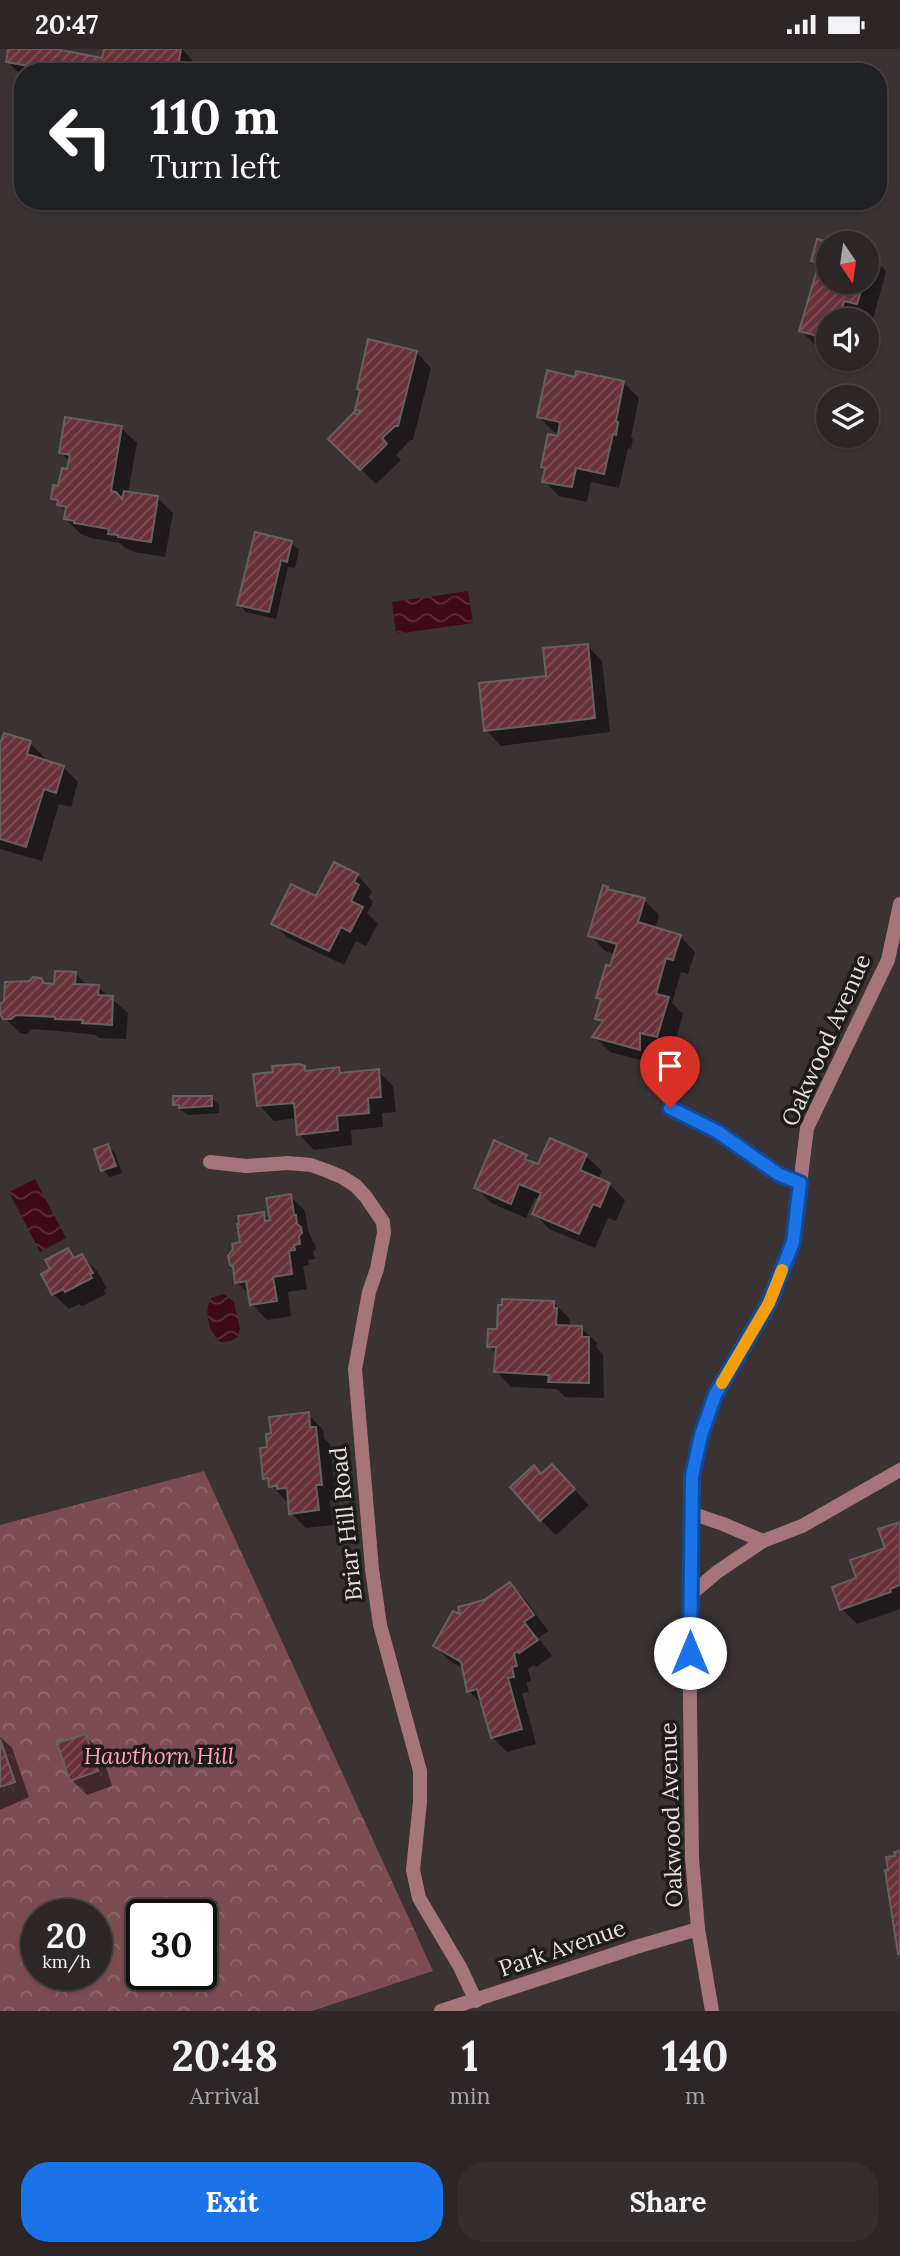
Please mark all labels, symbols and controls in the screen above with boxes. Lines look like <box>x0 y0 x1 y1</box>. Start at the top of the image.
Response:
text: 20:47 <box>35 8 98 41</box>
text: 110 m <box>150 85 279 147</box>
icon: left <box>35 91 126 182</box>
text: Turn left <box>150 146 280 187</box>
north arrow <box>816 231 878 294</box>
map controls <box>816 231 879 448</box>
button: sound <box>816 308 879 371</box>
button: layers <box>816 385 879 448</box>
street label: Oakwood Avenue <box>775 949 876 1130</box>
pin <box>640 1036 700 1108</box>
icon: arrive <box>651 1047 689 1085</box>
street label: Briar Hill Road <box>323 1445 368 1602</box>
position arrow <box>653 1616 727 1690</box>
street label: Oakwood Avenue <box>653 1722 688 1908</box>
park label: Hawthorn Hill <box>84 1741 235 1770</box>
speed limit sign: 30 <box>126 1899 217 1990</box>
street label: Park Avenue <box>495 1912 629 1983</box>
text: 20 <box>46 1913 87 1958</box>
text: km/h <box>42 1950 91 1973</box>
text: 20:48 <box>171 2029 278 2083</box>
text: 1 <box>461 2029 478 2083</box>
text: 140 <box>662 2029 729 2083</box>
text: Arrival <box>190 2081 260 2110</box>
text: min <box>449 2081 490 2110</box>
text: m <box>685 2081 705 2110</box>
button: Exit <box>21 2162 443 2242</box>
button: Share <box>457 2162 879 2242</box>

